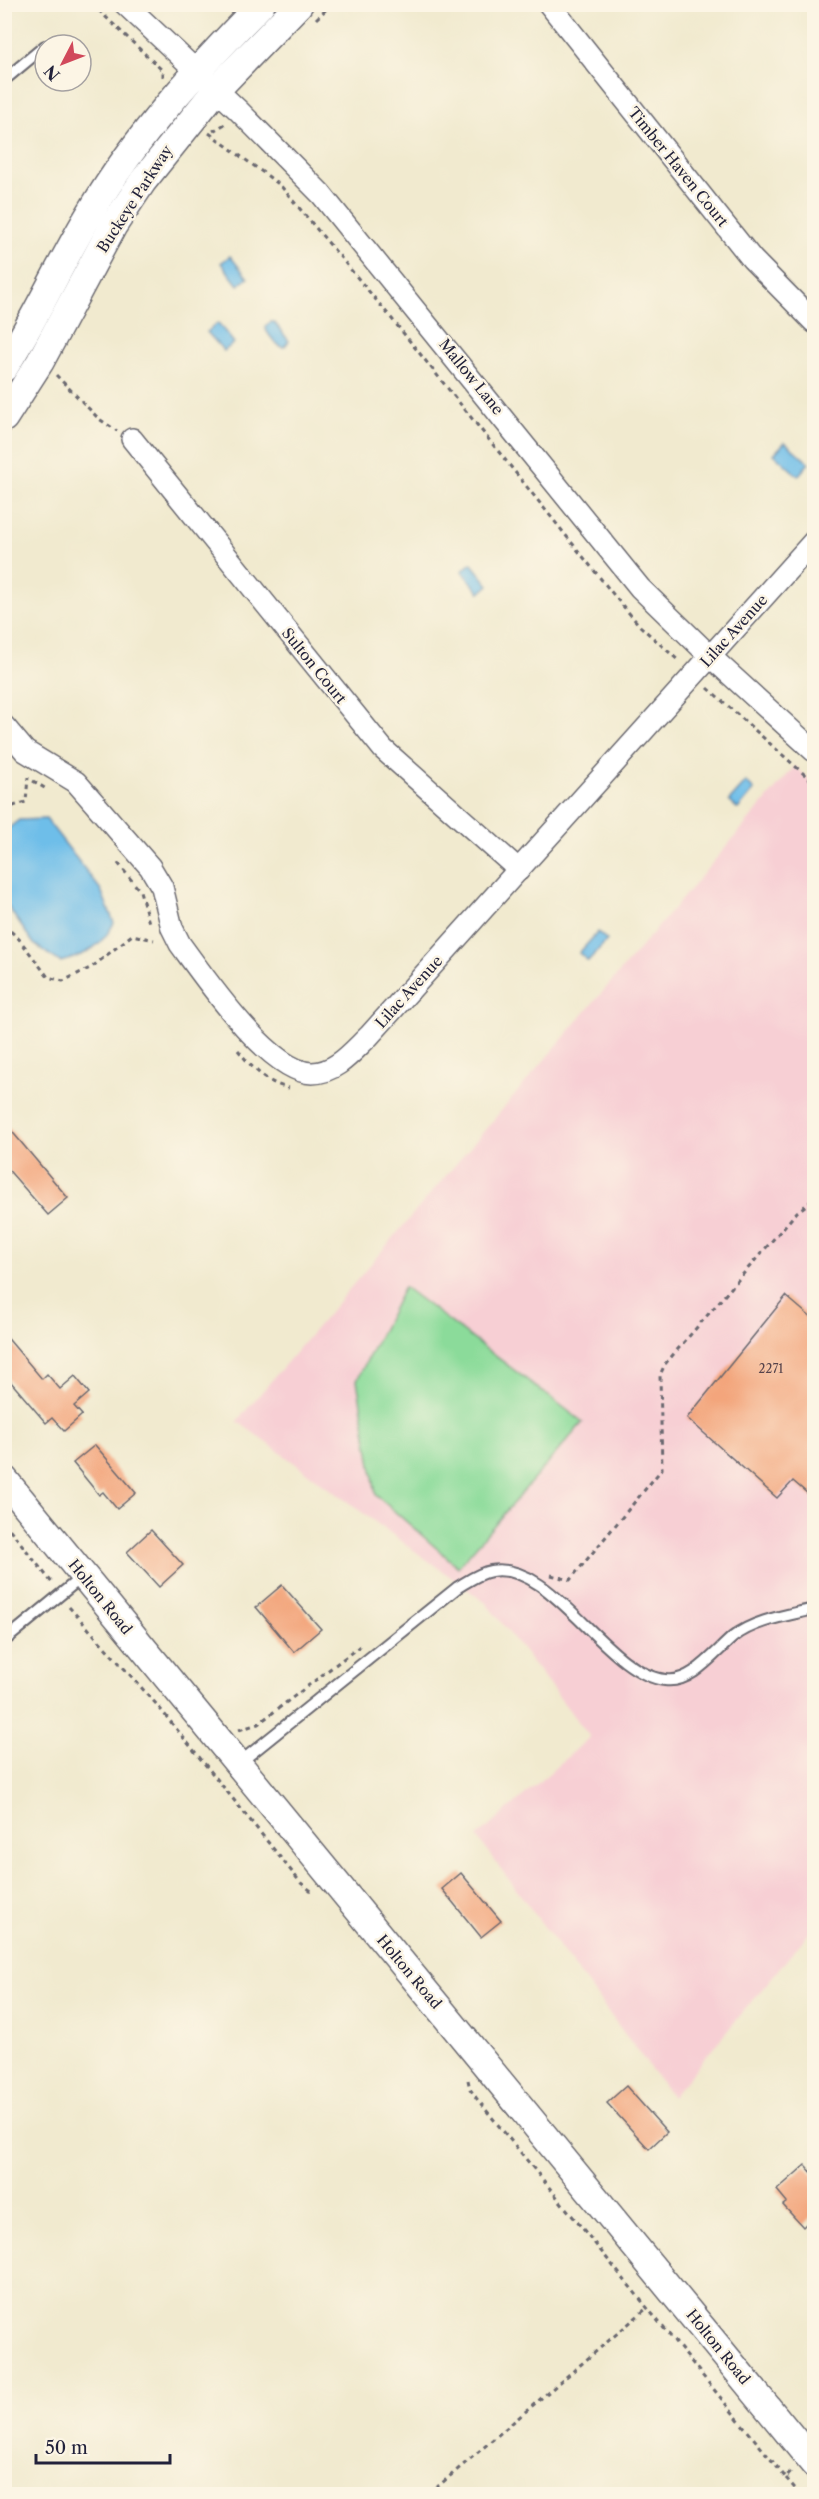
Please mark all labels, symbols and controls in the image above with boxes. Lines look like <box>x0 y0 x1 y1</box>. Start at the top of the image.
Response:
north arrow <box>33 33 93 93</box>
text: N <box>40 61 64 85</box>
street label: Timber Haven Court <box>624 103 733 231</box>
street label: Buckeye Parkway <box>93 141 177 256</box>
street label: Mallow Lane <box>435 335 508 418</box>
street label: Lilac Avenue <box>696 590 771 671</box>
street label: Sulton Court <box>278 624 351 708</box>
street label: Lilac Avenue <box>371 951 446 1032</box>
house number: 2271 <box>759 1361 783 1376</box>
street label: Holton Road <box>64 1555 136 1638</box>
street label: Holton Road <box>373 1931 446 2013</box>
street label: Holton Road <box>682 2305 754 2388</box>
scale bar <box>36 2427 170 2465</box>
text: 50 m <box>45 2437 88 2459</box>

